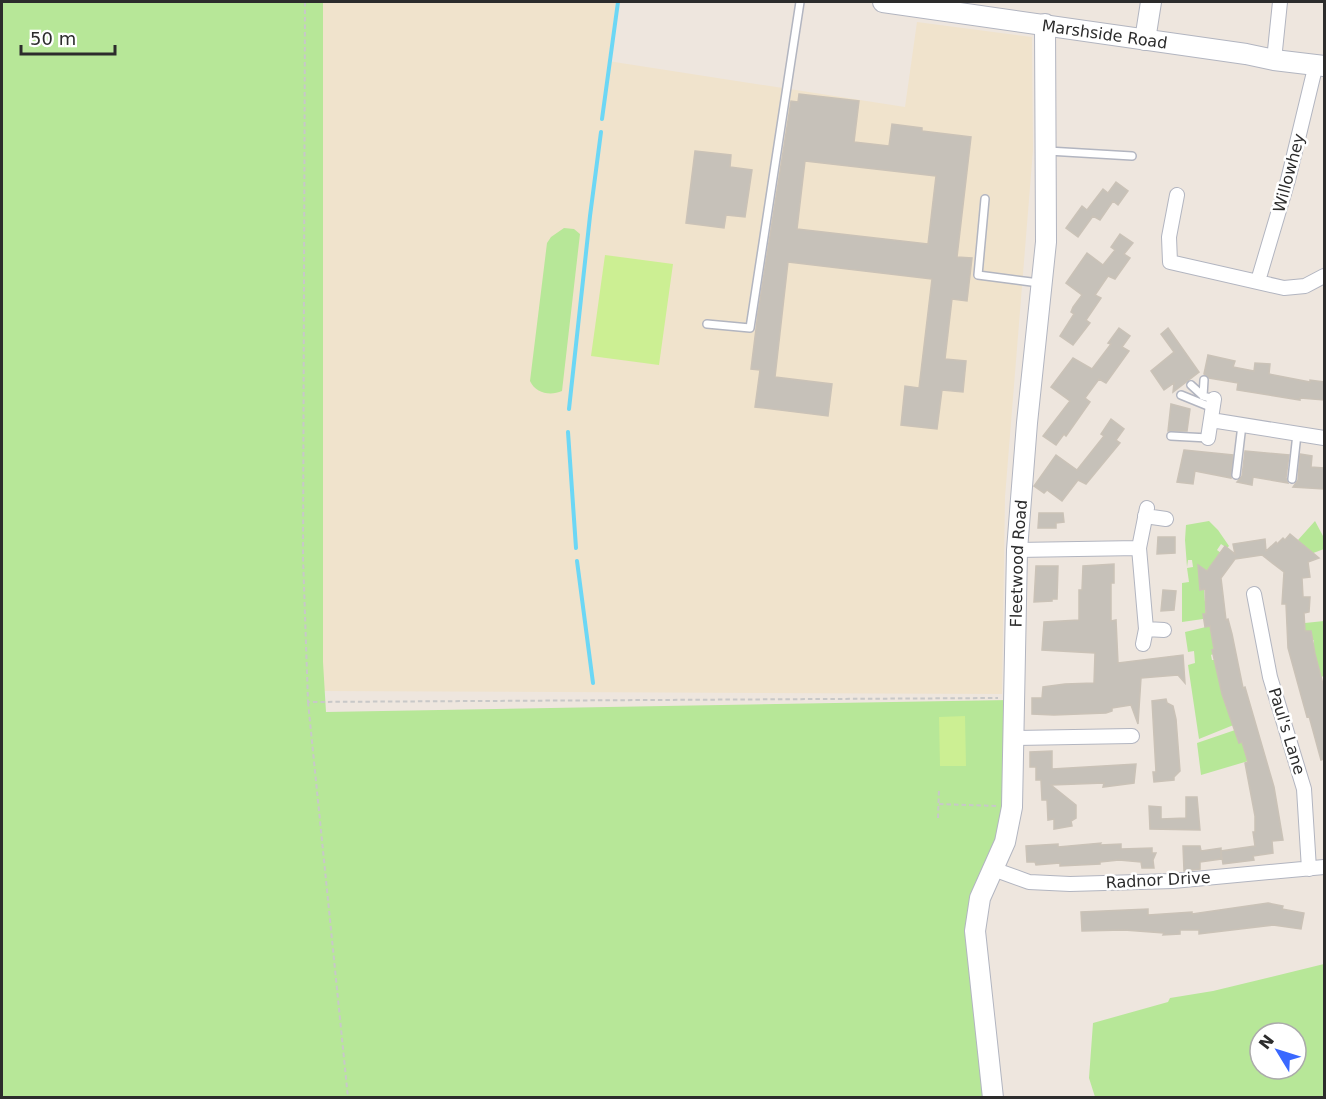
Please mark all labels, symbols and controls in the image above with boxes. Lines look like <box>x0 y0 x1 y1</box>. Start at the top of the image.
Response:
street label: Marshside Road <box>1041 15 1169 52</box>
scale bar <box>21 18 116 56</box>
text: 50 m <box>30 28 76 49</box>
street label: Willowhey <box>1269 131 1309 215</box>
street label: Fleetwood Road <box>1006 499 1030 627</box>
street label: Paul's Lane <box>1265 685 1309 777</box>
street label: Radnor Drive <box>1105 868 1211 892</box>
north arrow <box>1248 1021 1308 1081</box>
text: N <box>1255 1031 1278 1053</box>

